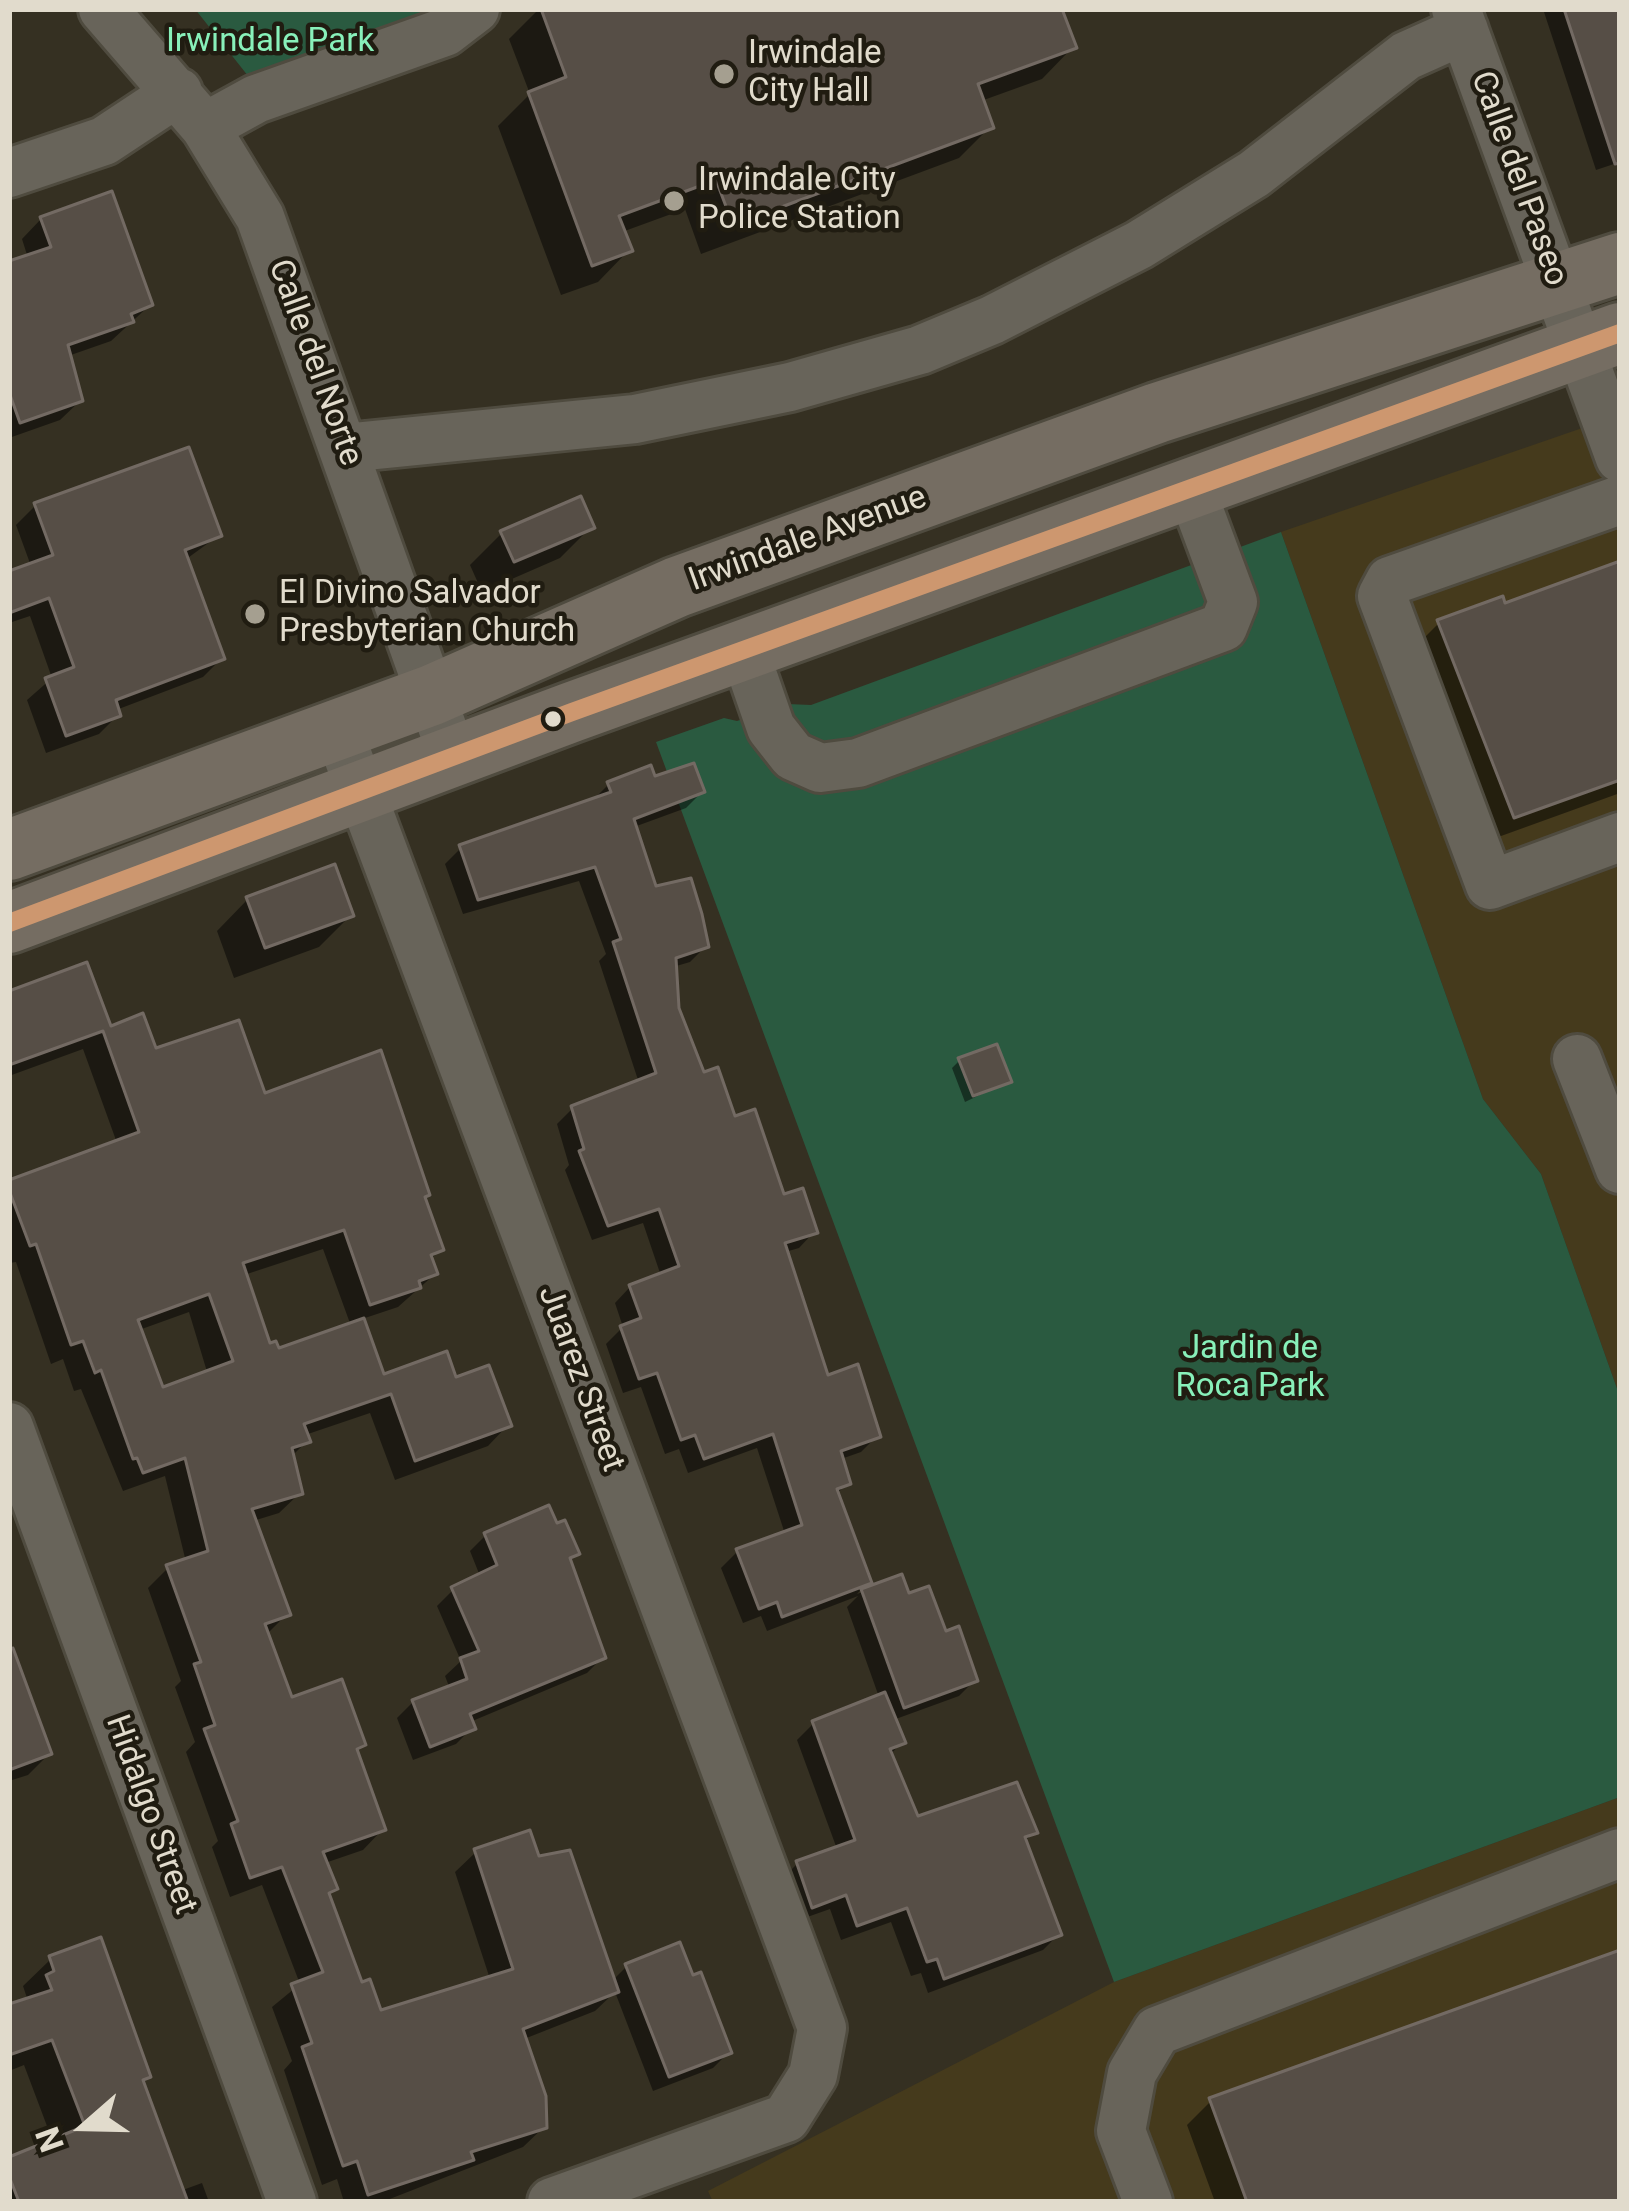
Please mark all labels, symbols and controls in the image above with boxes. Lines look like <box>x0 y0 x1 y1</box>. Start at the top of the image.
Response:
park label: Irwindale Park <box>166 23 374 63</box>
place label: Irwindale City Hall <box>748 35 882 113</box>
marker: Irwindale City Hall <box>711 61 737 87</box>
street label: Calle del Paseo <box>1461 66 1575 292</box>
place label: Irwindale City Police Station <box>698 162 901 240</box>
marker: Irwindale City Police Station <box>661 188 687 214</box>
street label: Calle del Norte <box>258 255 370 471</box>
street label: Irwindale Avenue <box>684 479 932 601</box>
place label: El Divino Salvador Presbyterian Church <box>279 575 575 653</box>
marker: El Divino Salvador Presbyterian Church <box>242 601 268 627</box>
unlabelled marker <box>542 708 564 730</box>
street label: Juarez Street <box>528 1281 632 1477</box>
park label: Jardin de Roca Park <box>1175 1330 1325 1408</box>
street label: Hidalgo Street <box>96 1710 204 1920</box>
north arrow <box>24 2067 144 2187</box>
text: N <box>27 2122 72 2157</box>

